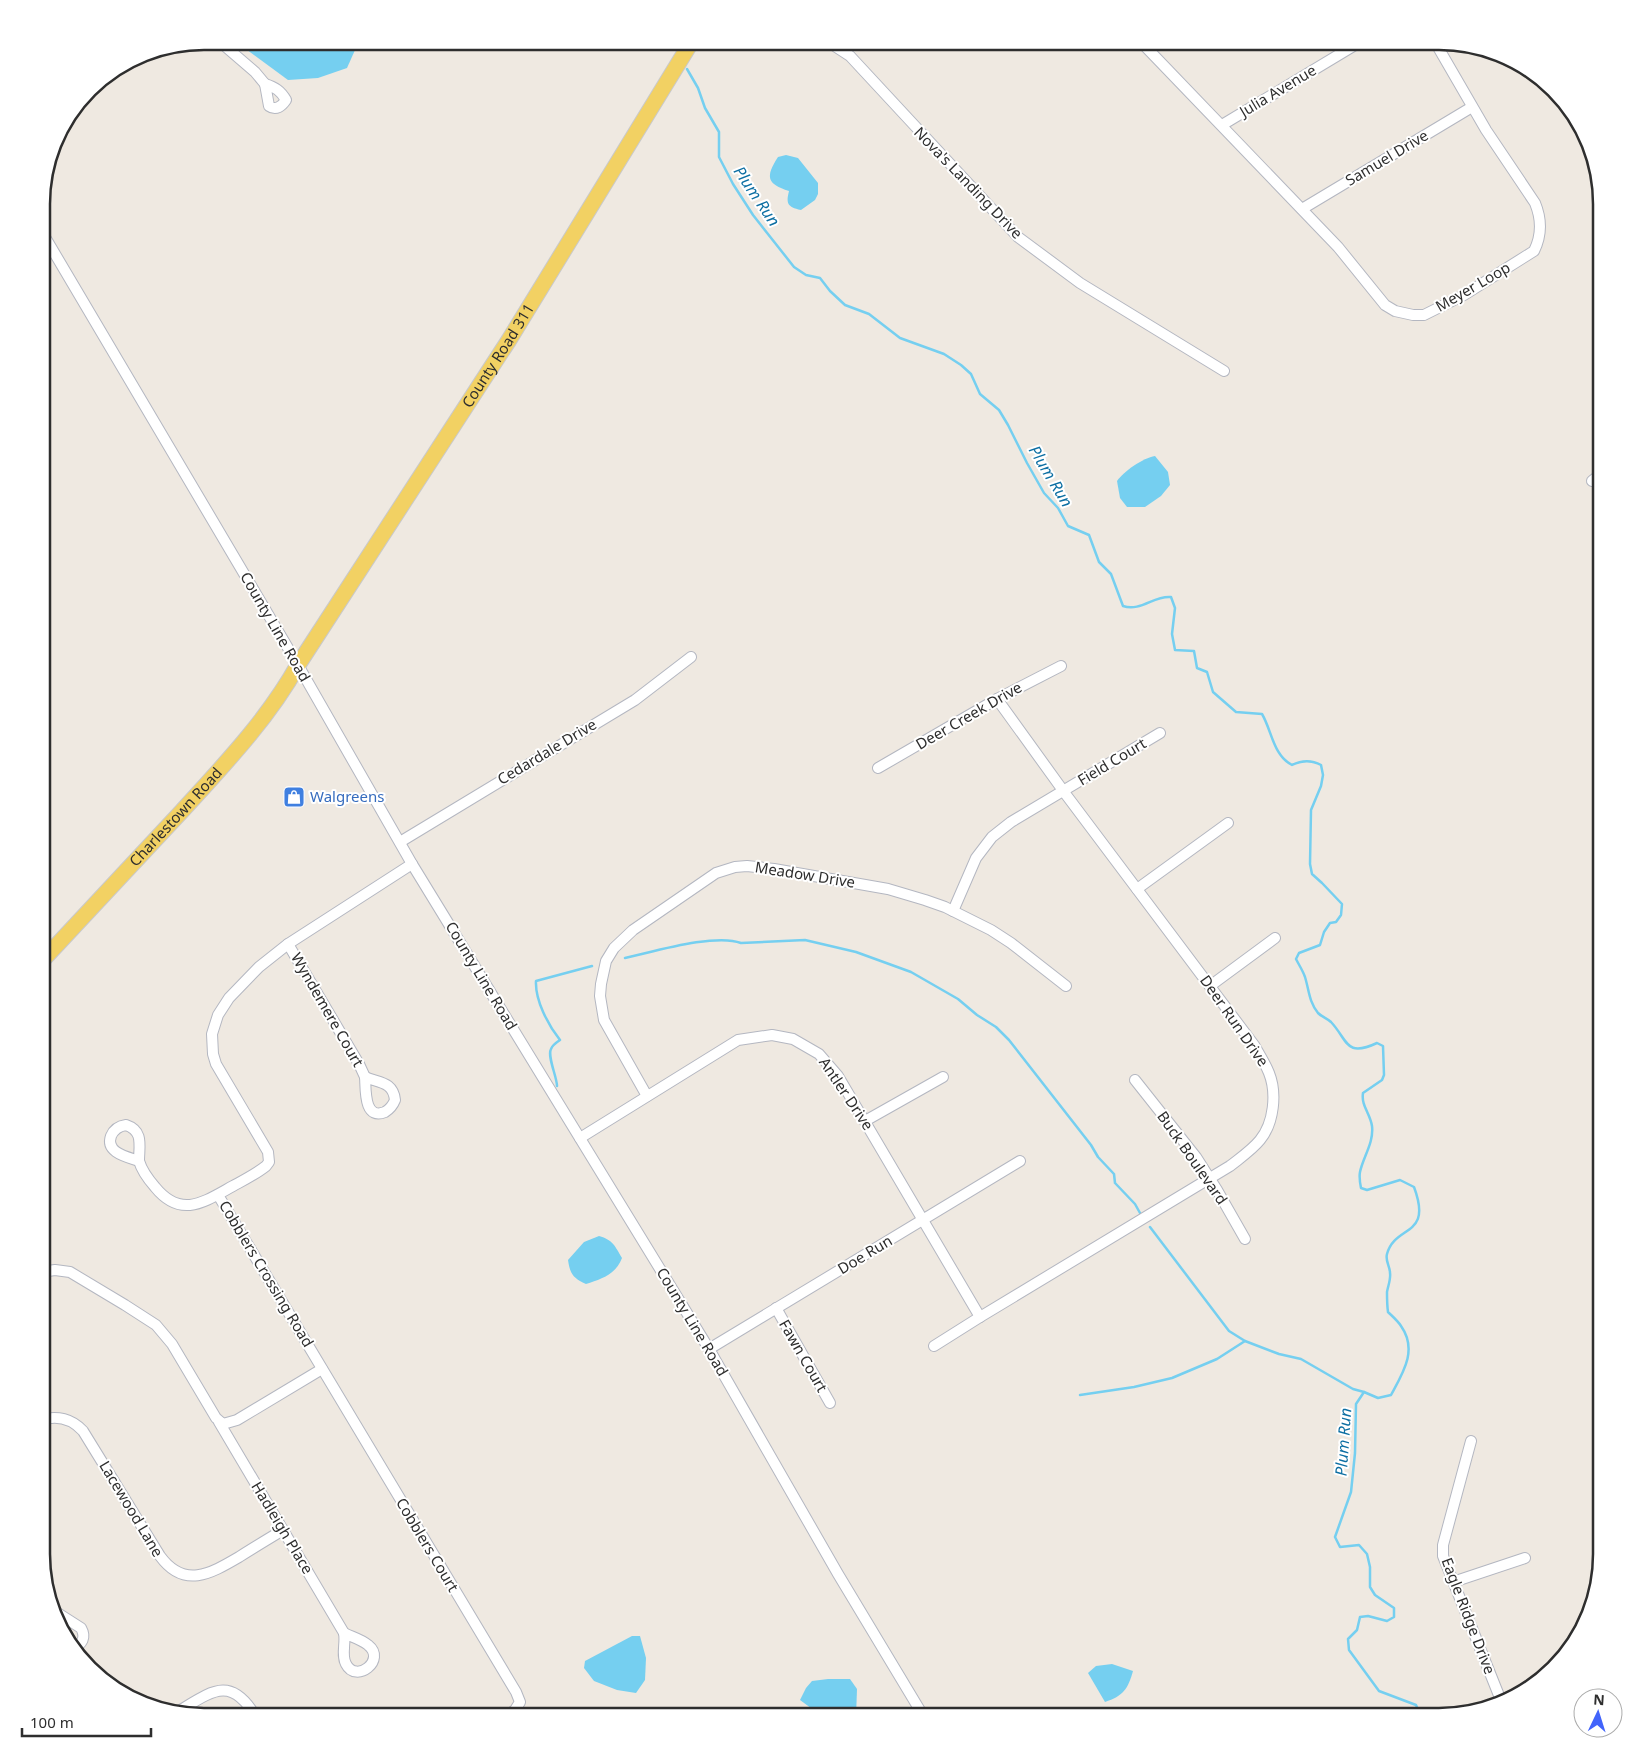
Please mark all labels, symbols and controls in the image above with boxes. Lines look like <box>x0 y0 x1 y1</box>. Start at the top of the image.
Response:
street label: Julia Avenue <box>1234 59 1320 122</box>
street label: Nova's Landing Drive <box>910 122 1027 243</box>
street label: Samuel Drive <box>1341 125 1432 190</box>
water label: Plum Run <box>729 162 785 230</box>
street label: Meyer Loop <box>1431 257 1514 316</box>
street label: County Road 311 <box>457 299 538 411</box>
water label: Plum Run <box>1024 441 1078 511</box>
street label: County Line Road <box>236 568 315 685</box>
street label: Deer Creek Drive <box>912 677 1025 754</box>
street label: Cedardale Drive <box>493 714 600 789</box>
street label: Field Court <box>1074 733 1150 789</box>
street label: Charlestown Road <box>124 763 226 870</box>
shop icon: Walgreens <box>282 785 306 809</box>
place label: Walgreens <box>310 786 384 806</box>
street label: Meadow Drive <box>754 856 857 892</box>
street label: County Line Road <box>441 917 522 1034</box>
street label: Wyndemere Court <box>287 949 369 1071</box>
street label: Deer Run Drive <box>1196 971 1274 1070</box>
street label: Antler Drive <box>815 1053 879 1134</box>
street label: Buck Boulevard <box>1153 1107 1232 1208</box>
street label: Cobblers Crossing Road <box>215 1196 319 1351</box>
street label: Doe Run <box>834 1230 895 1278</box>
street label: County Line Road <box>652 1263 733 1380</box>
street label: Fawn Court <box>775 1316 833 1396</box>
water label: Plum Run <box>1330 1407 1356 1477</box>
street label: Lacewood Lane <box>95 1457 168 1560</box>
street label: Hadleigh Place <box>247 1478 318 1577</box>
street label: Cobblers Court <box>392 1494 464 1596</box>
street label: Eagle Ridge Drive <box>1437 1554 1500 1677</box>
north arrow <box>1573 1688 1623 1738</box>
text: N <box>1593 1690 1605 1709</box>
scale bar <box>22 1706 151 1738</box>
text: 100 m <box>30 1712 74 1732</box>

